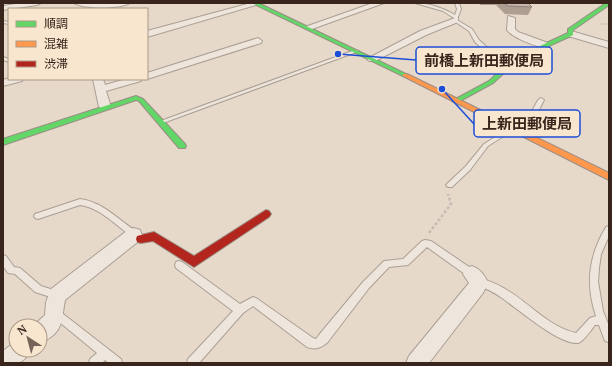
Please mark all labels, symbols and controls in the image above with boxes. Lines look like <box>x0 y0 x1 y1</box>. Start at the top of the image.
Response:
legend <box>8 8 148 80</box>
text: 順調 <box>44 16 68 31</box>
text: 混雑 <box>44 36 68 51</box>
callout: 前橋上新田郵便局 <box>416 47 552 74</box>
text: 前橋上新田郵便局 <box>424 50 544 70</box>
text: 渋滞 <box>44 56 68 71</box>
callout: 上新田郵便局 <box>474 110 580 137</box>
text: 上新田郵便局 <box>482 113 572 133</box>
north arrow <box>8 318 48 358</box>
text: N <box>15 321 30 338</box>

